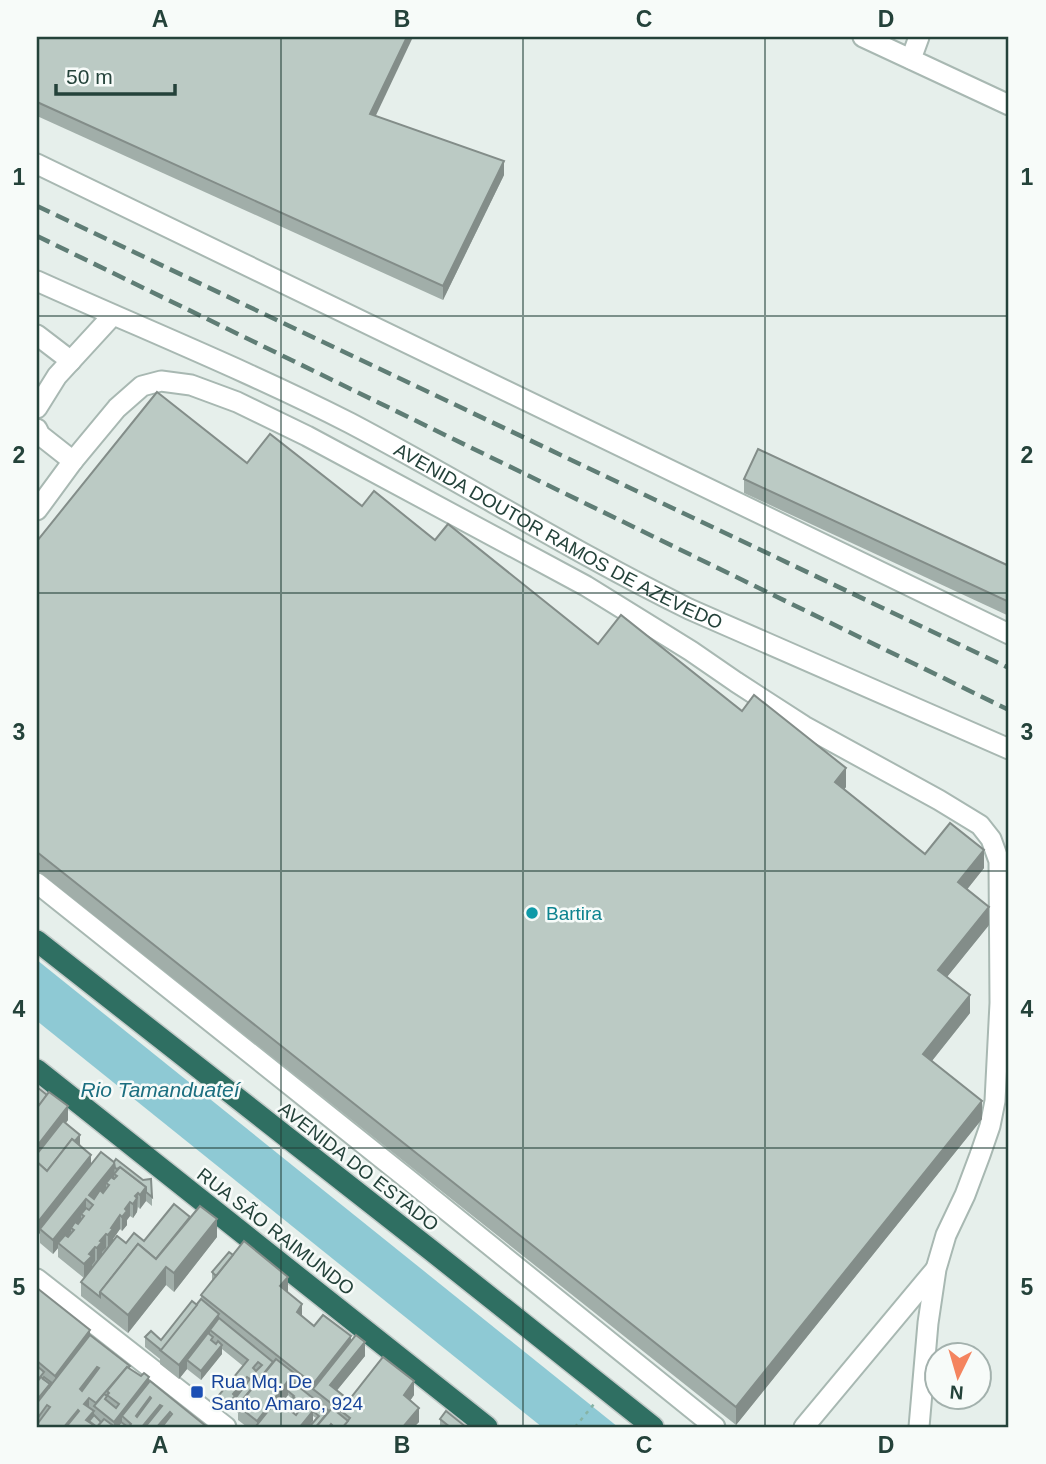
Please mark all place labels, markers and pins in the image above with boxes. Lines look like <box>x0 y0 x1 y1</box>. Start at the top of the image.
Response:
place label: Bartira <box>546 903 602 924</box>
marker: Bartira <box>524 905 540 921</box>
place label: Rua Mq. De Santo Amaro, 924 <box>211 1371 364 1414</box>
marker: Rua Mq. De Santo Amaro, 924 <box>189 1384 205 1400</box>

